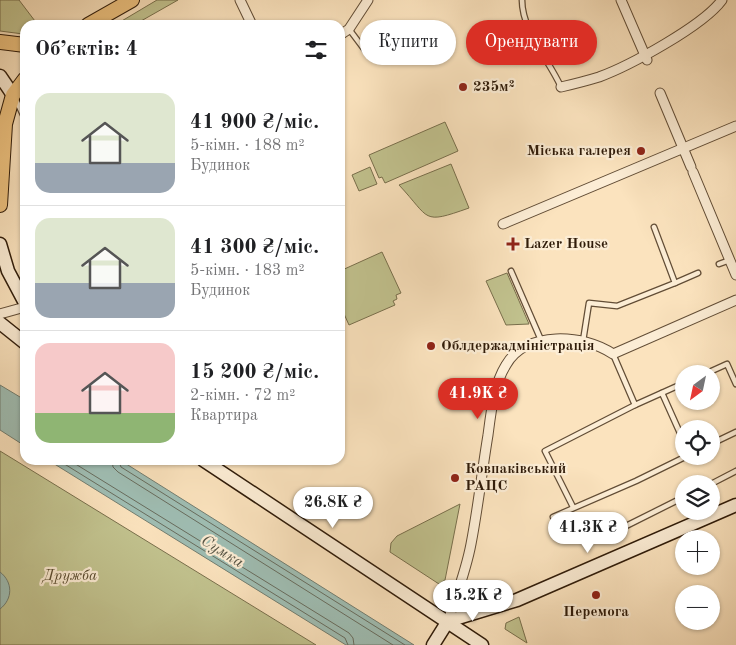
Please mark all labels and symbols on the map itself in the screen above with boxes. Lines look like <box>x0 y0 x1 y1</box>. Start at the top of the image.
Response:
place label: 235м² <box>473 80 515 95</box>
marker: 235м² <box>457 81 469 93</box>
place label: Міська галерея <box>527 144 631 159</box>
marker: Міська галерея <box>635 145 647 157</box>
marker: Lazer House <box>506 237 520 251</box>
place label: Lazer House <box>524 237 608 252</box>
place label: Облдержадміністрація <box>441 339 595 354</box>
marker: Облдержадміністрація <box>425 340 437 352</box>
north arrow <box>675 365 720 410</box>
pin: 41.9K ₴ <box>432 378 524 420</box>
place label: Ковпаківський РАЦС <box>465 462 566 494</box>
marker: Ковпаківський РАЦС <box>449 472 461 484</box>
pin: 26.8K ₴ <box>287 486 379 529</box>
pin: 41.3K ₴ <box>542 512 634 554</box>
water label: Сумка <box>198 533 247 571</box>
park label: Дружба <box>41 568 97 584</box>
pin: 15.2K ₴ <box>427 580 519 622</box>
marker: Перемога <box>590 589 602 601</box>
place label: Перемога <box>563 605 629 620</box>

